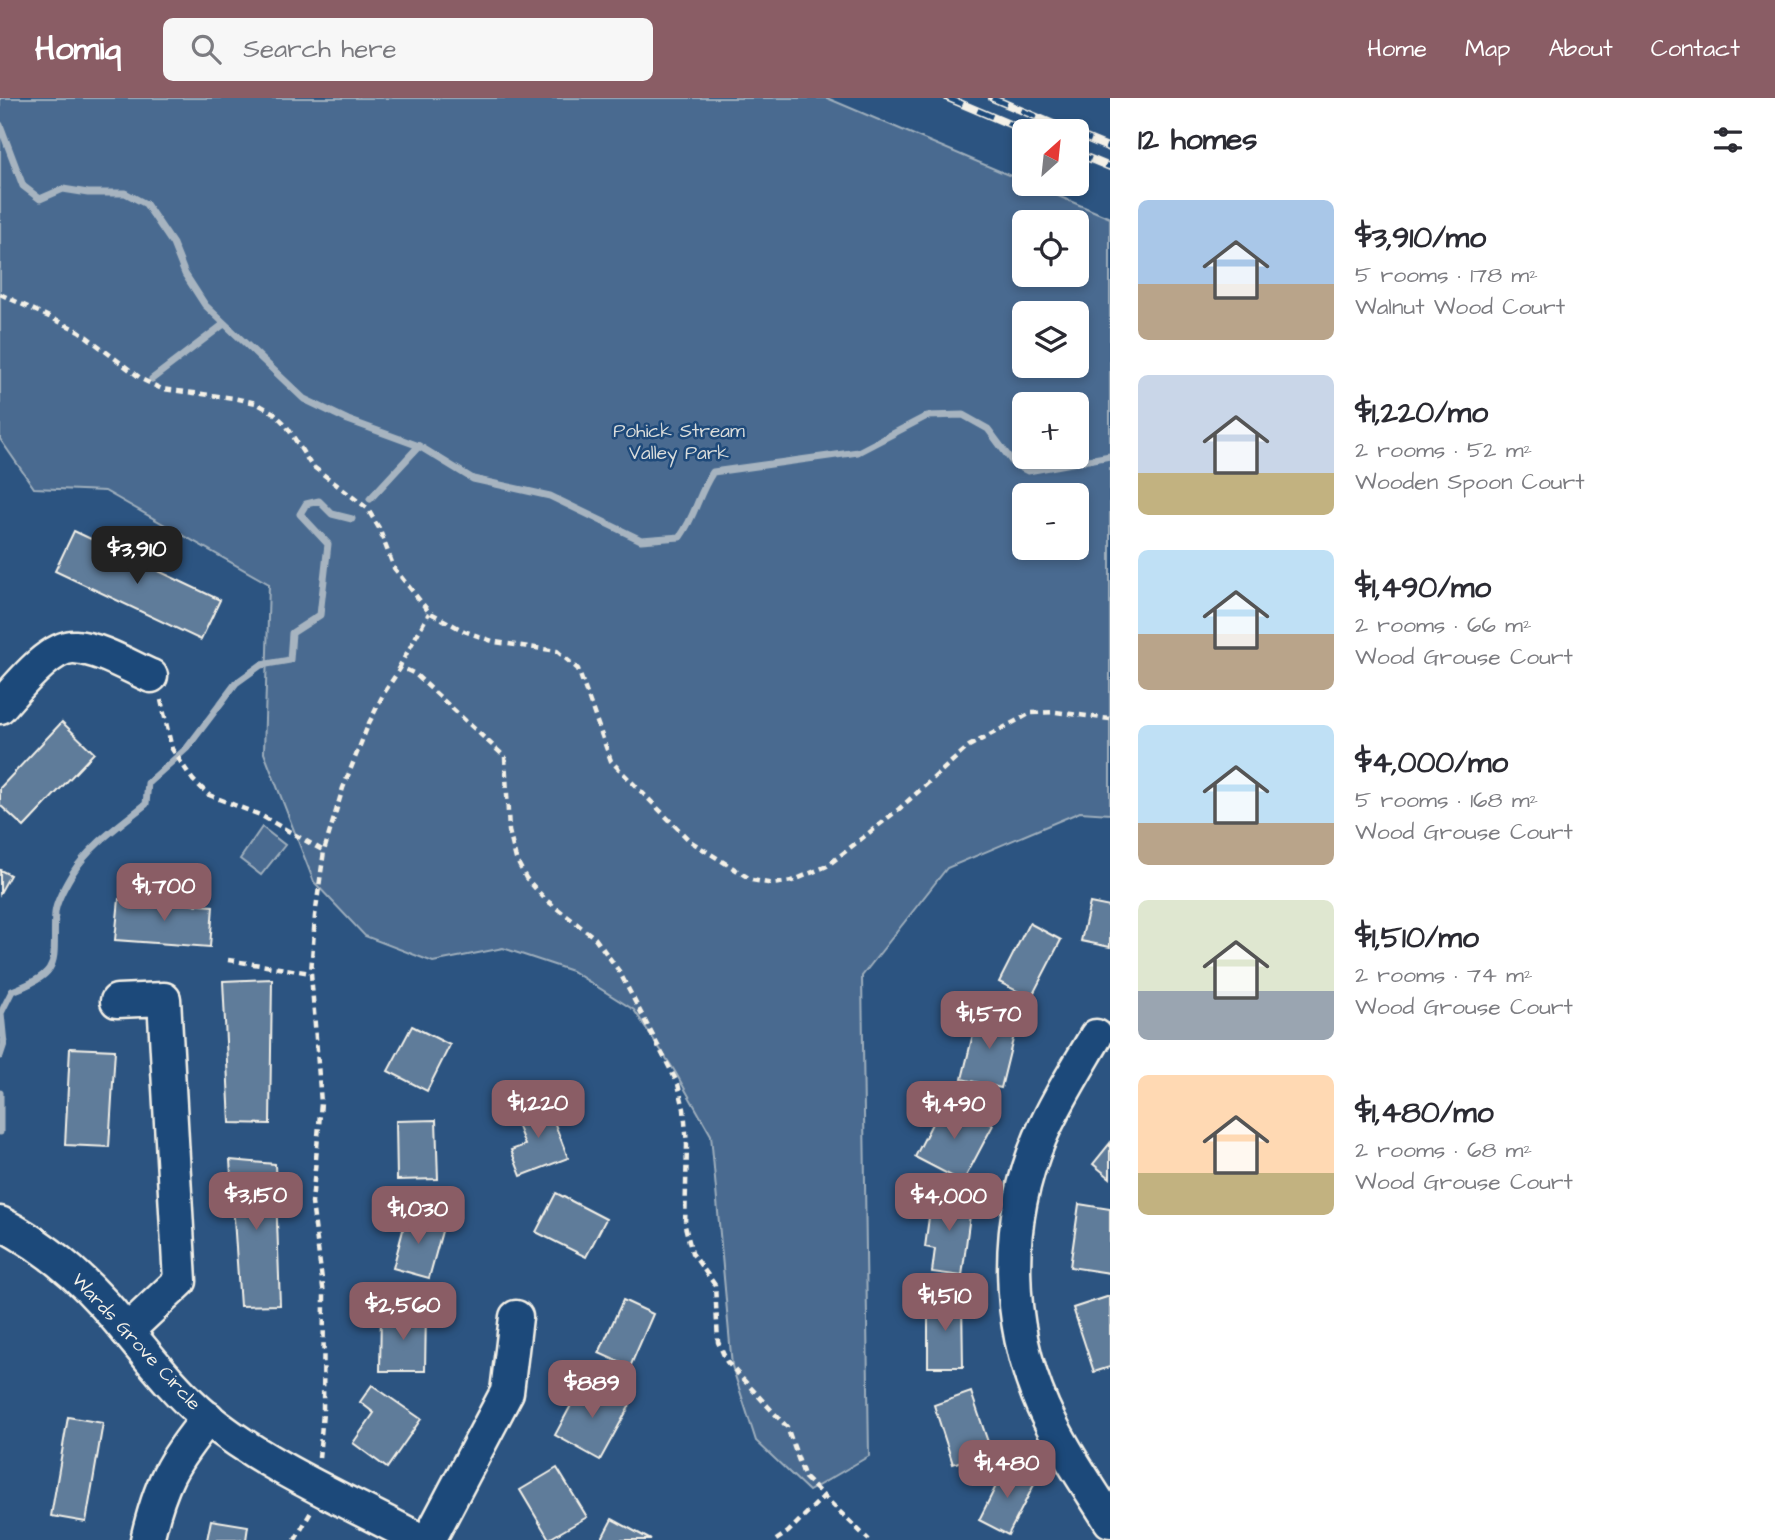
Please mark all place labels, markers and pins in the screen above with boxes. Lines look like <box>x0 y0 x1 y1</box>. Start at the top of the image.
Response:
pin: $3,910 <box>80 526 194 586</box>
pin: $1,700 <box>107 864 221 923</box>
pin: $1,570 <box>932 992 1046 1051</box>
pin: $1,220 <box>481 1080 595 1140</box>
pin: $1,490 <box>897 1082 1011 1141</box>
pin: $3,150 <box>199 1172 313 1232</box>
pin: $4,000 <box>892 1174 1006 1233</box>
pin: $1,030 <box>361 1186 475 1246</box>
pin: $1,510 <box>888 1274 1002 1333</box>
pin: $2,560 <box>346 1282 460 1342</box>
pin: $889 <box>551 1360 633 1420</box>
pin: $1,480 <box>950 1440 1064 1500</box>

